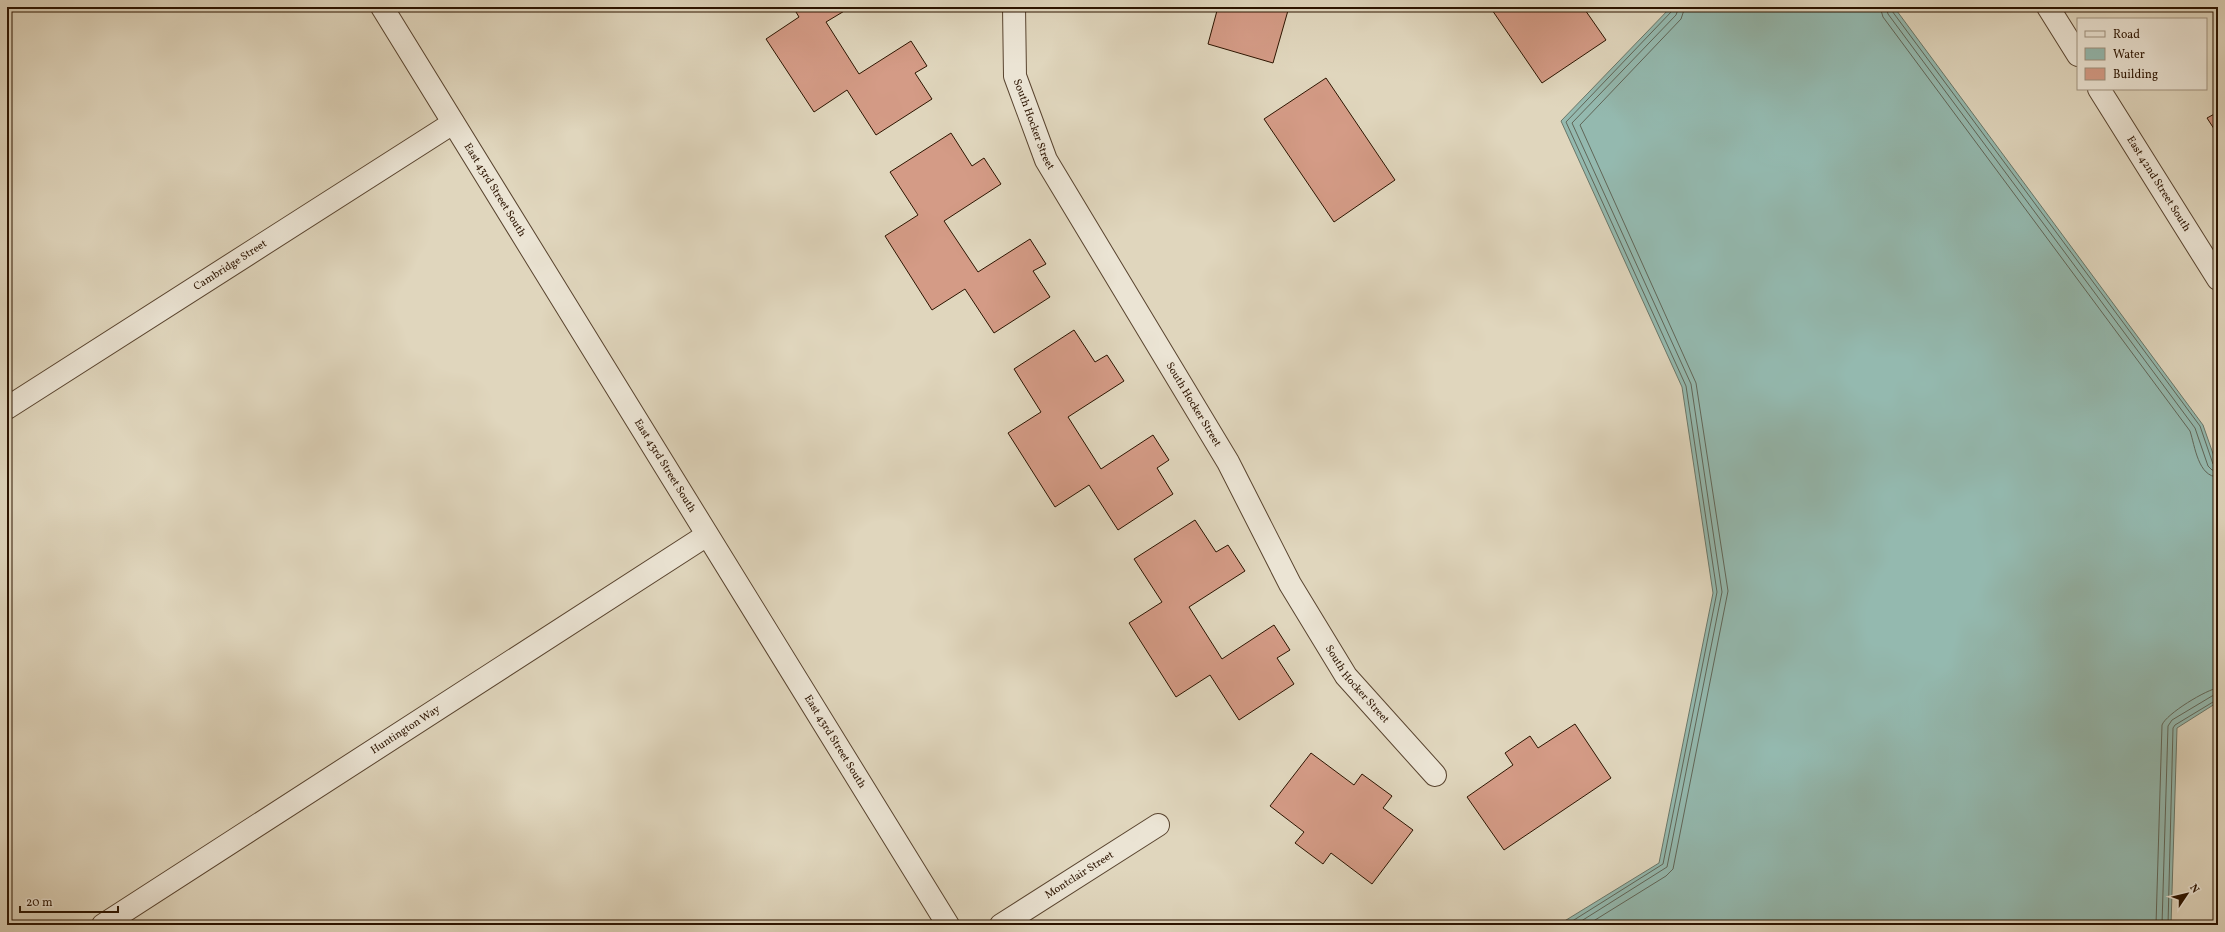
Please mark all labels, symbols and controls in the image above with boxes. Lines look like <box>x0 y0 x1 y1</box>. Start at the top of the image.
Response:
legend <box>2077 18 2207 90</box>
text: Road <box>2113 27 2140 43</box>
text: Water <box>2113 47 2145 63</box>
text: Building <box>2113 67 2158 83</box>
street label: South Hocker Street <box>1009 77 1058 173</box>
street label: East 42nd Street South <box>2123 133 2194 235</box>
street label: East 43rd Street South <box>460 140 530 240</box>
street label: Cambridge Street <box>191 236 270 294</box>
street label: South Hocker Street <box>1162 359 1225 450</box>
street label: East 43rd Street South <box>630 416 700 516</box>
street label: South Hocker Street <box>1321 642 1393 727</box>
street label: East 43rd Street South <box>800 692 870 792</box>
street label: Huntington Way <box>368 702 443 758</box>
street label: Montclair Street <box>1042 848 1117 902</box>
north arrow <box>2167 874 2207 914</box>
text: N <box>2186 882 2202 897</box>
scale bar <box>20 888 118 914</box>
text: 20 m <box>26 895 53 911</box>

